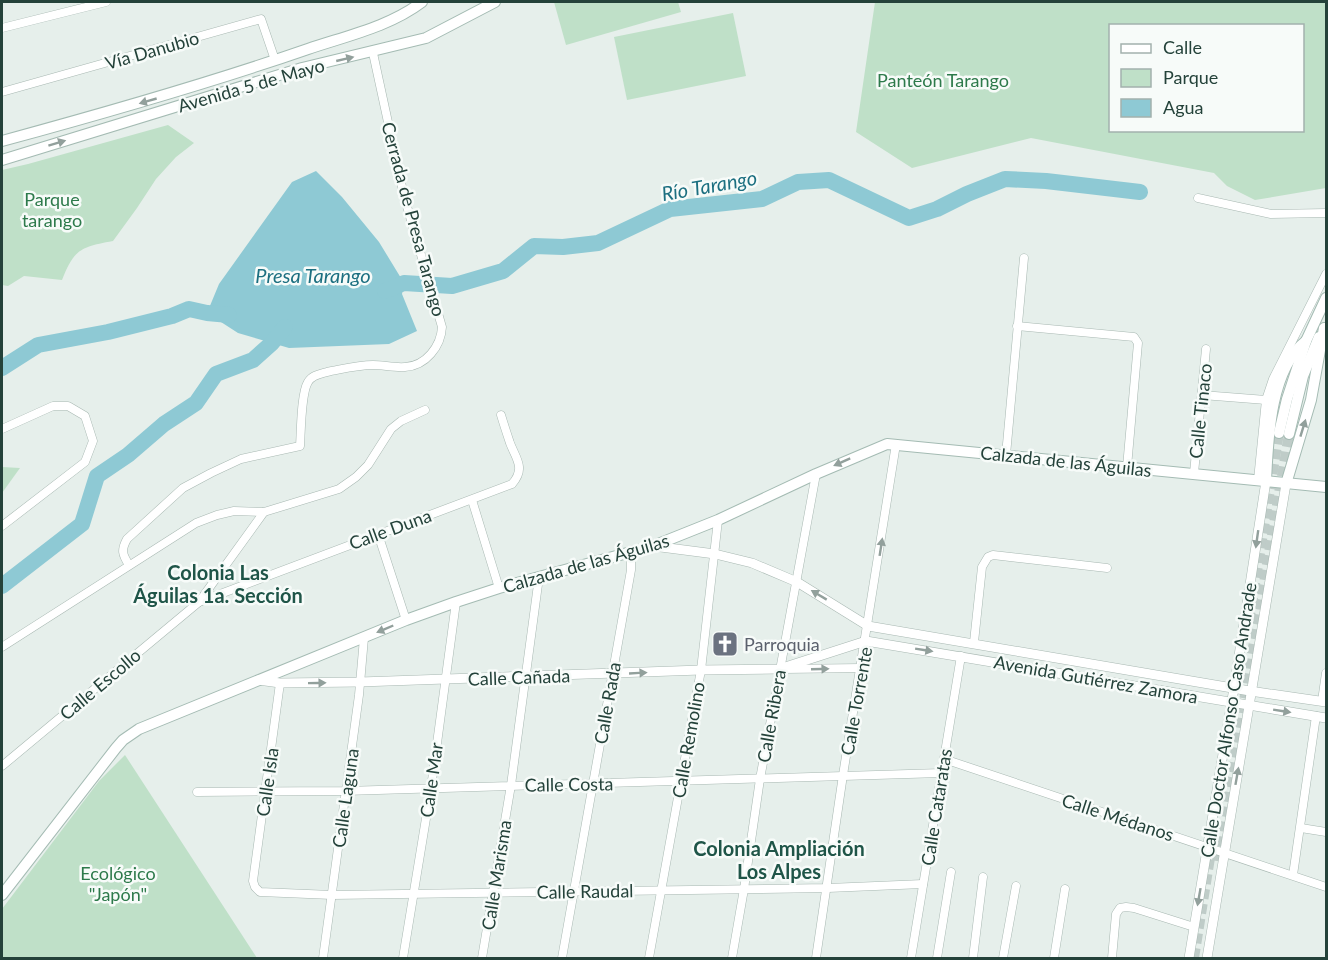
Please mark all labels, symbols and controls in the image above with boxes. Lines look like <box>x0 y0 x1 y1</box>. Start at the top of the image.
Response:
legend <box>1109 24 1304 132</box>
street label: Vía Danubio <box>102 26 202 74</box>
text: Calle <box>1163 36 1202 58</box>
one-way arrow <box>336 53 355 63</box>
street label: Avenida 5 de Mayo <box>175 54 327 116</box>
text: Parque <box>1163 66 1218 88</box>
park label: Panteón Tarango <box>877 69 1009 91</box>
text: Agua <box>1163 96 1204 118</box>
one-way arrow <box>139 97 157 106</box>
street label: Cerrada de Presa Tarango <box>377 119 451 319</box>
one-way arrow <box>48 138 66 147</box>
water label: Río Tarango <box>659 165 759 205</box>
park label: Parque tarango <box>22 188 82 231</box>
water label: Presa Tarango <box>255 263 371 287</box>
street label: Calle Tinaco <box>1184 362 1216 460</box>
one-way arrow <box>1299 419 1308 437</box>
street label: Calzada de las Águilas <box>979 441 1153 481</box>
one-way arrow <box>833 458 850 467</box>
street label: Calle Duna <box>346 504 434 554</box>
street label: Calzada de las Águilas <box>500 529 672 597</box>
one-way arrow <box>1253 529 1262 548</box>
one-way arrow <box>876 537 885 556</box>
district label: Colonia Las Águilas 1a. Sección <box>132 560 303 607</box>
street label: Calle Doctor Alfonso Caso Andrade <box>1195 581 1261 859</box>
one-way arrow <box>811 589 827 600</box>
one-way arrow <box>375 624 393 634</box>
church icon: Parroquia <box>710 629 740 659</box>
place label: Parroquia <box>744 633 820 655</box>
street label: Calle Escollo <box>55 644 145 724</box>
street label: Calle Torrente <box>836 645 876 757</box>
one-way arrow <box>914 646 933 655</box>
street label: Avenida Gutiérrez Zamora <box>992 650 1200 708</box>
street label: Calle Rada <box>589 660 625 746</box>
street label: Calle Cañada <box>467 664 571 690</box>
one-way arrow <box>811 665 830 674</box>
one-way arrow <box>628 668 647 677</box>
street label: Calle Ribera <box>752 668 790 764</box>
one-way arrow <box>307 678 326 687</box>
street label: Calle Remolino <box>667 680 709 800</box>
one-way arrow <box>1272 706 1291 715</box>
street label: Calle Mar <box>415 741 447 819</box>
street label: Calle Isla <box>251 746 283 818</box>
street label: Calle Laguna <box>327 747 363 849</box>
street label: Calle Cataratas <box>916 747 956 867</box>
one-way arrow <box>1233 767 1242 786</box>
street label: Calle Costa <box>524 772 614 796</box>
street label: Calle Médanos <box>1059 789 1177 846</box>
street label: Calle Marisma <box>476 818 516 932</box>
district label: Colonia Ampliación Los Alpes <box>693 836 865 883</box>
park label: Ecológico "Japón" <box>80 862 156 905</box>
street label: Calle Raudal <box>536 879 634 903</box>
one-way arrow <box>1194 888 1203 907</box>

